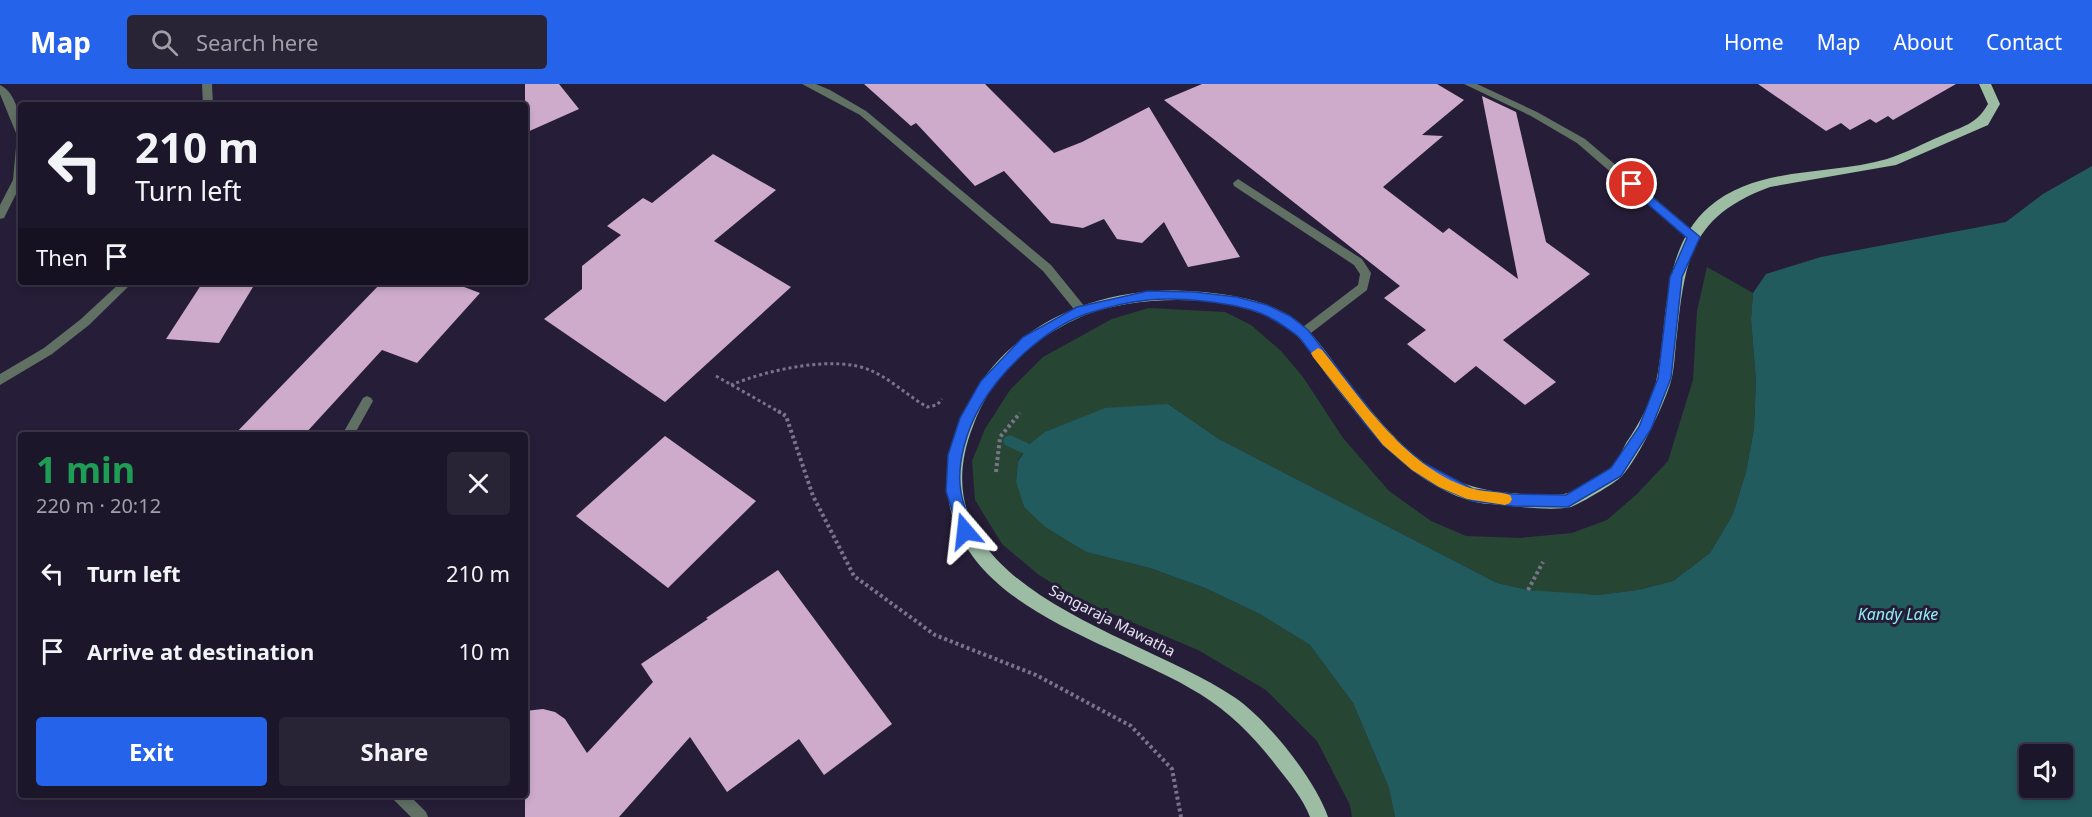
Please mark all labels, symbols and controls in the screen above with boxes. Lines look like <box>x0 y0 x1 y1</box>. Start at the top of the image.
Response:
search box <box>127 15 547 69</box>
text: Map <box>30 23 91 61</box>
icon: search <box>148 26 181 59</box>
text: Search here <box>196 27 318 57</box>
text: Home <box>1724 28 1784 56</box>
text: Map <box>1817 28 1860 56</box>
text: About <box>1893 28 1953 56</box>
text: Contact <box>1986 28 2062 56</box>
text: 210 m <box>135 118 259 175</box>
icon: left <box>36 126 114 204</box>
pin <box>1606 158 1657 209</box>
icon: arrive <box>1615 167 1648 200</box>
text: Turn left <box>135 172 241 209</box>
icon: arrive <box>100 240 133 273</box>
text: Then <box>36 242 88 272</box>
text: 1 min <box>36 445 135 494</box>
button: close <box>447 452 510 515</box>
text: 220 m · 20:12 <box>36 492 161 519</box>
position arrow <box>933 499 997 563</box>
icon: left <box>36 557 69 590</box>
text: Turn left <box>87 558 181 588</box>
text: 210 m <box>446 558 510 588</box>
street label: Sangaraja Mawatha <box>1046 580 1179 661</box>
water label: Kandy Lake <box>1858 603 1938 625</box>
icon: arrive <box>36 635 69 668</box>
text: Arrive at destination <box>87 636 314 666</box>
text: 10 m <box>459 636 510 666</box>
button: Exit <box>36 717 267 786</box>
button: Share <box>279 717 510 786</box>
map controls <box>2019 744 2073 798</box>
button: sound <box>2019 744 2073 798</box>

